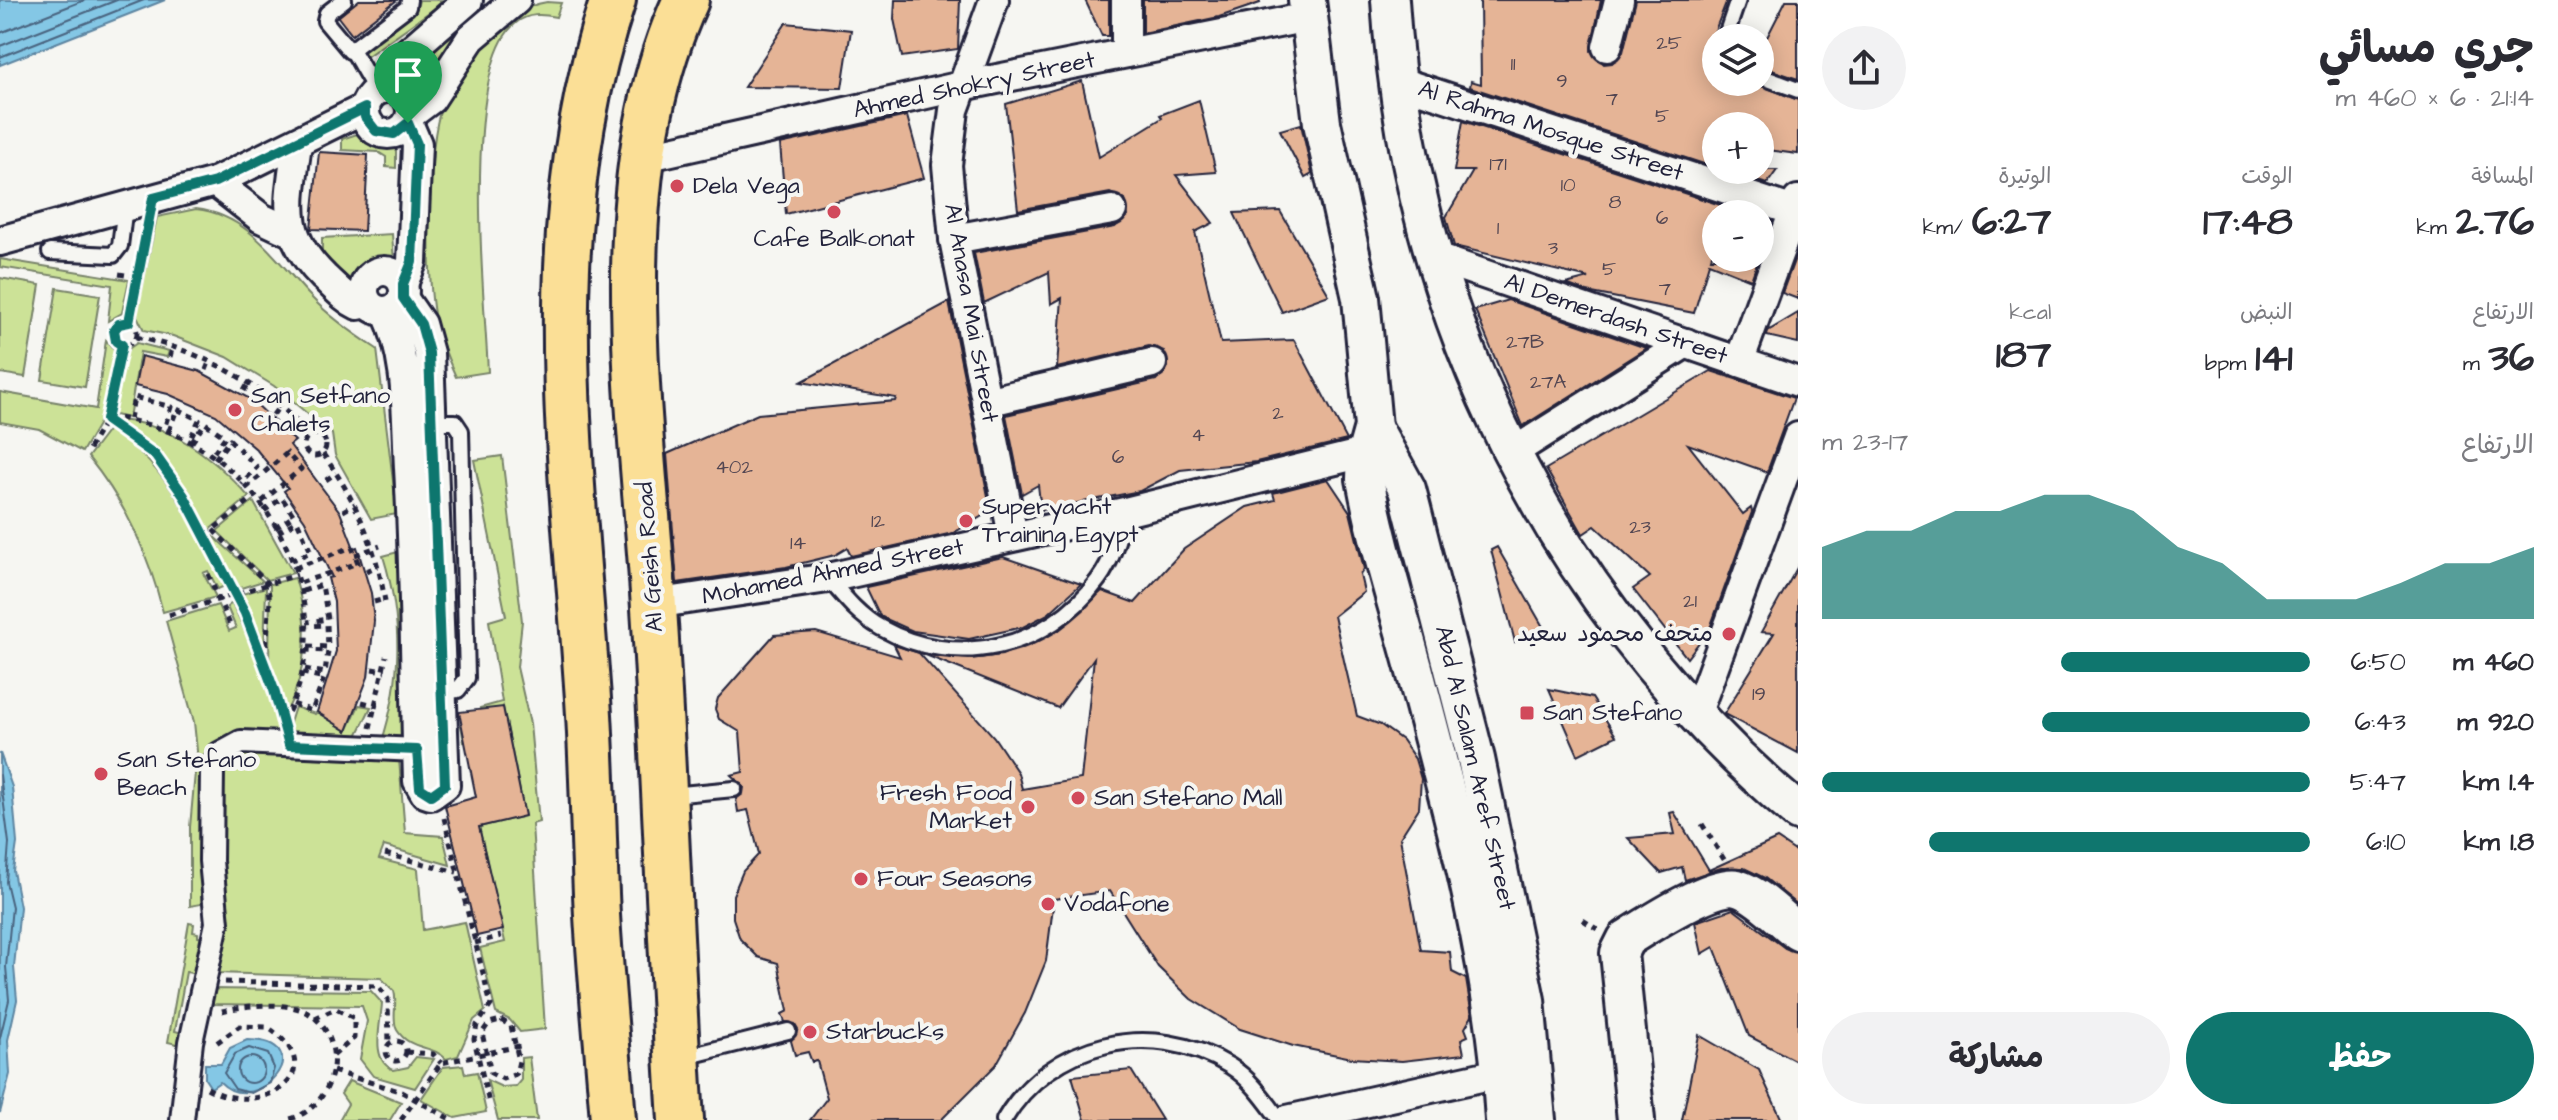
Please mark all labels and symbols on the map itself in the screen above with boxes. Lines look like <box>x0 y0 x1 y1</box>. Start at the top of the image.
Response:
house number: 25 <box>1656 29 1682 57</box>
pin <box>374 41 442 123</box>
street label: Ahmed Shokry Street <box>850 43 1099 128</box>
house number: 11 <box>1510 50 1516 78</box>
house number: 9 <box>1556 67 1568 95</box>
street label: Al Rahma Mosque Street <box>1414 72 1688 190</box>
house number: 7 <box>1606 85 1618 113</box>
house number: 5 <box>1655 102 1669 130</box>
house number: 171 <box>1489 150 1507 178</box>
place label: Dela Vega <box>693 169 800 204</box>
house number: 10 <box>1560 171 1576 199</box>
marker: Dela Vega <box>668 177 686 195</box>
house number: 8 <box>1609 188 1622 216</box>
street label: Al Anasa Mai Street <box>935 201 1007 425</box>
marker: Cafe Balkonat <box>825 203 843 221</box>
house number: 6 <box>1656 204 1669 232</box>
house number: 1 <box>1497 214 1500 242</box>
place label: Cafe Balkonat <box>753 222 915 256</box>
house number: 3 <box>1548 234 1558 262</box>
house number: 5 <box>1602 255 1616 283</box>
street label: Al Demerdash Street <box>1500 265 1733 373</box>
house number: 7 <box>1659 275 1671 303</box>
house number: 27B <box>1506 328 1544 356</box>
house number: 27A <box>1530 368 1566 396</box>
place label: San Setfano Chalets <box>251 379 391 441</box>
house number: 2 <box>1272 399 1284 427</box>
marker: San Setfano Chalets <box>226 401 244 419</box>
house number: 4 <box>1191 421 1205 449</box>
house number: 6 <box>1112 443 1125 471</box>
house number: 402 <box>715 453 753 481</box>
street label: Al Geish Road <box>628 481 672 633</box>
place label: Superyacht Training Egypt <box>982 490 1139 553</box>
house number: 12 <box>871 507 886 535</box>
marker: Superyacht Training Egypt <box>957 512 975 530</box>
house number: 23 <box>1629 513 1651 541</box>
house number: 14 <box>790 529 806 557</box>
street label: Mohamed Ahmed Street <box>699 530 967 614</box>
house number: 21 <box>1683 587 1697 615</box>
place label: متحف محمود سعيد <box>1517 617 1713 651</box>
street label: Abd Al Salam Aref Street <box>1426 622 1524 914</box>
marker: متحف محمود سعيد <box>1720 625 1738 643</box>
house number: 19 <box>1752 680 1766 708</box>
place label: San Stefano <box>1543 696 1683 730</box>
marker: San Stefano <box>1518 704 1536 722</box>
place label: San Stefano Beach <box>117 743 257 805</box>
marker: San Stefano Beach <box>92 765 110 783</box>
place label: Fresh Food Market <box>880 776 1012 838</box>
place label: San Stefano Mall <box>1094 781 1283 815</box>
marker: San Stefano Mall <box>1069 789 1087 807</box>
marker: Fresh Food Market <box>1019 798 1037 816</box>
place label: Four Seasons <box>877 862 1032 896</box>
marker: Four Seasons <box>852 870 870 888</box>
place label: Vodafone <box>1064 887 1170 921</box>
marker: Vodafone <box>1039 895 1057 913</box>
place label: Starbucks <box>826 1015 944 1049</box>
marker: Starbucks <box>801 1023 819 1041</box>

